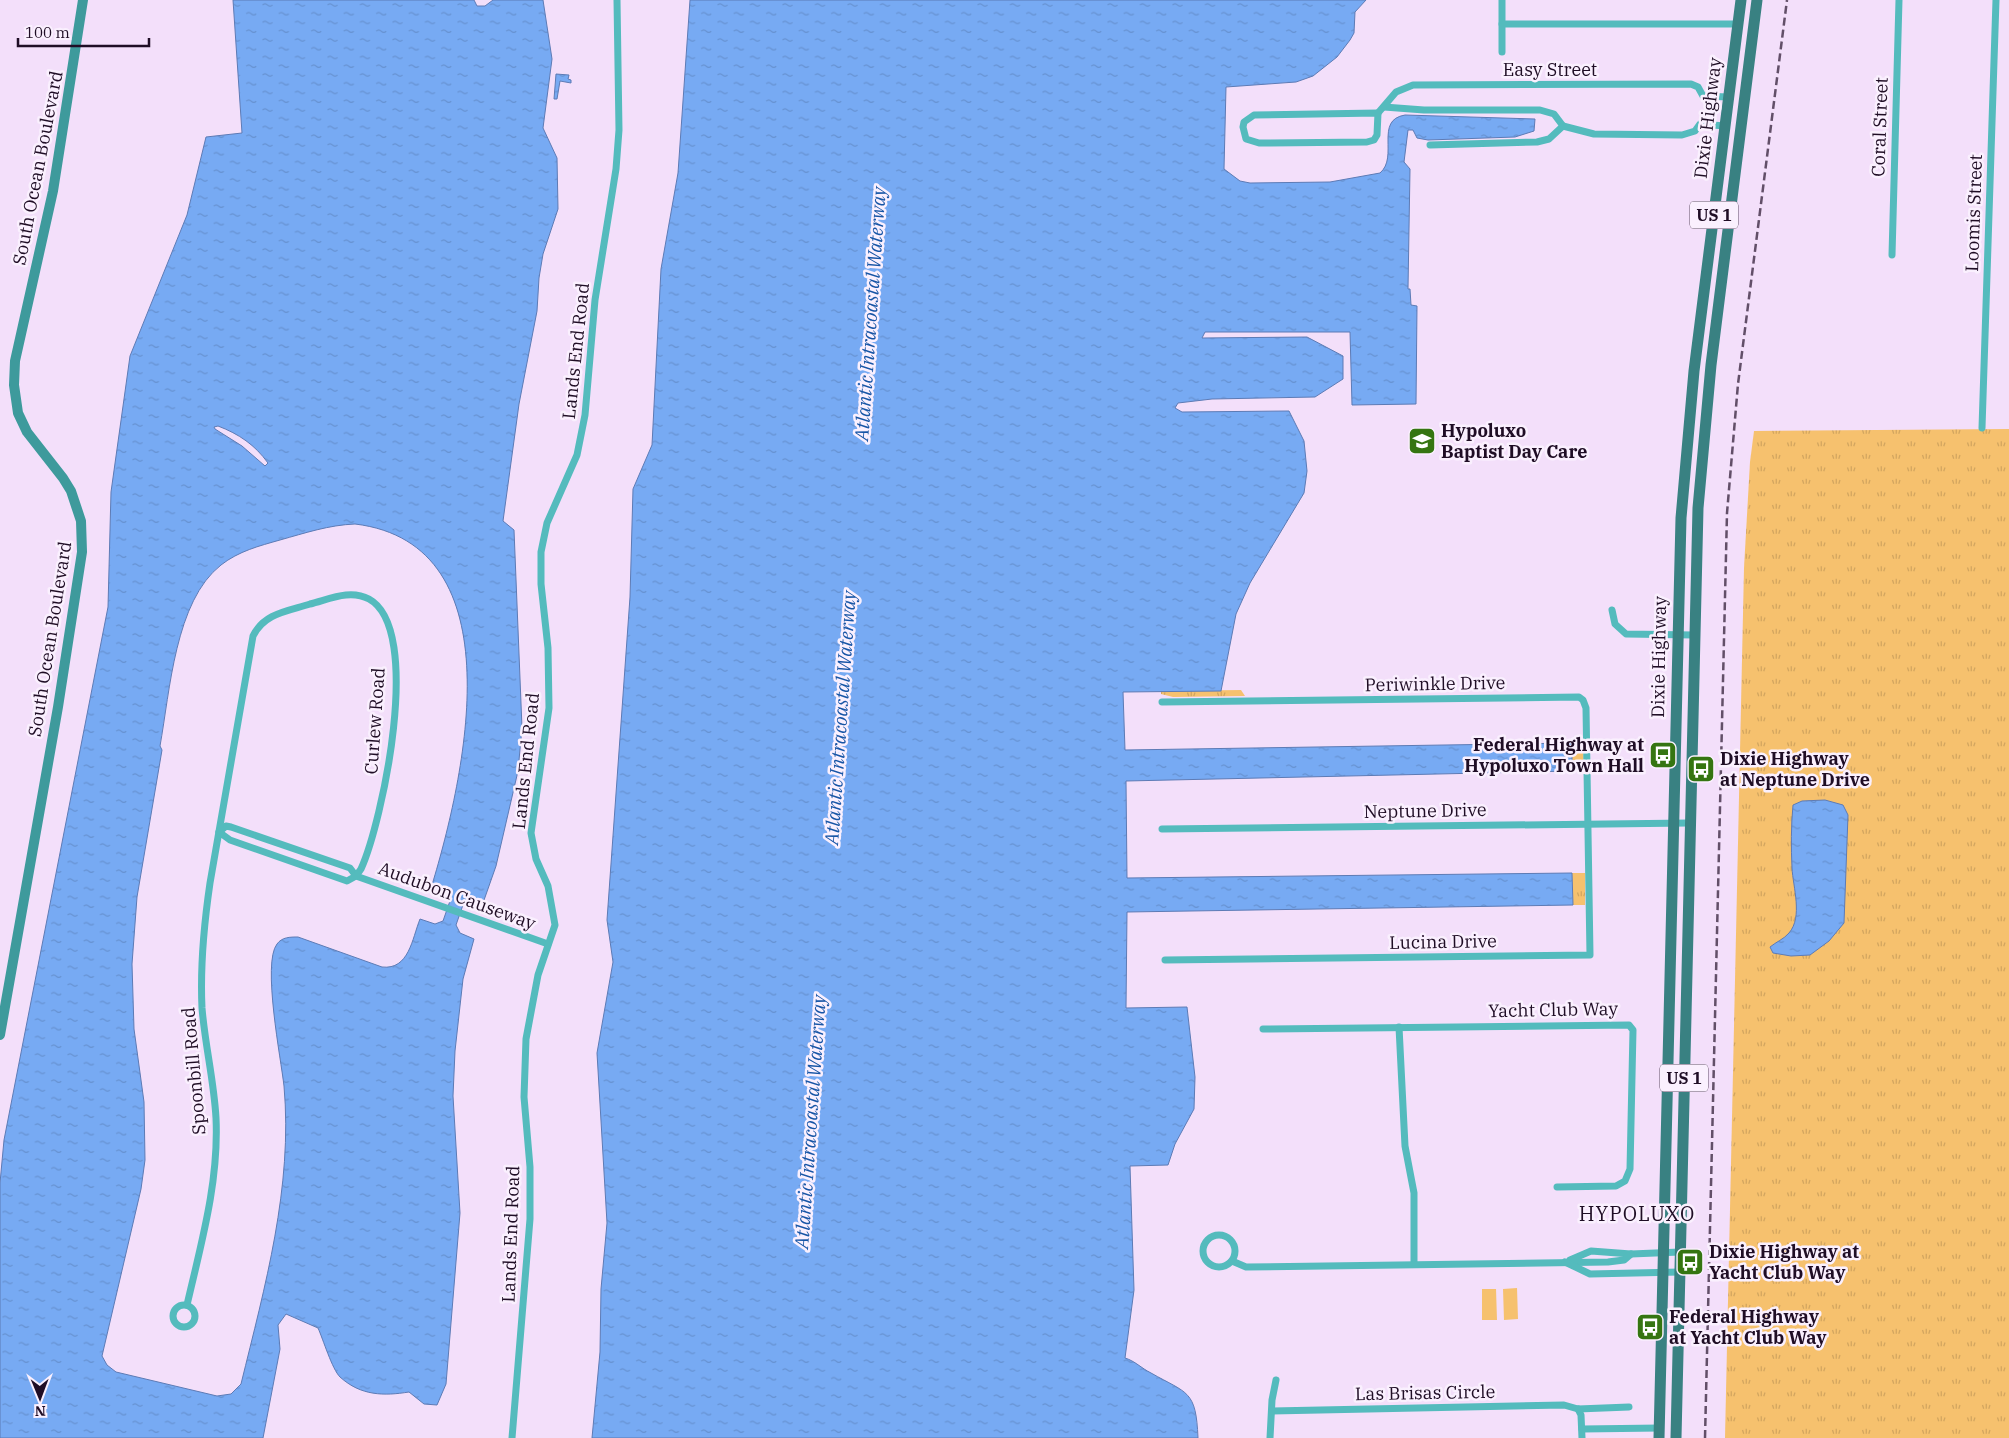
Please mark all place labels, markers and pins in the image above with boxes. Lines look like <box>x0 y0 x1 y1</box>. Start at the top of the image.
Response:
place label: Hypoluxo Baptist Day Care <box>1441 419 1587 463</box>
school or university icon: Hypoluxo Baptist Day Care <box>1407 426 1437 456</box>
place label: Federal Highway at Hypoluxo Town Hall <box>1464 733 1644 777</box>
bus stop icon: Federal Highway at Hypoluxo Town Hall <box>1648 740 1678 770</box>
place label: Dixie Highway at Neptune Drive <box>1720 747 1870 791</box>
bus stop icon: Dixie Highway at Neptune Drive <box>1686 754 1716 784</box>
place label: Dixie Highway at Yacht Club Way <box>1709 1240 1859 1284</box>
bus stop icon: Dixie Highway at Yacht Club Way <box>1675 1247 1705 1277</box>
place label: Federal Highway at Yacht Club Way <box>1669 1305 1827 1349</box>
bus stop icon: Federal Highway at Yacht Club Way <box>1635 1312 1665 1342</box>

